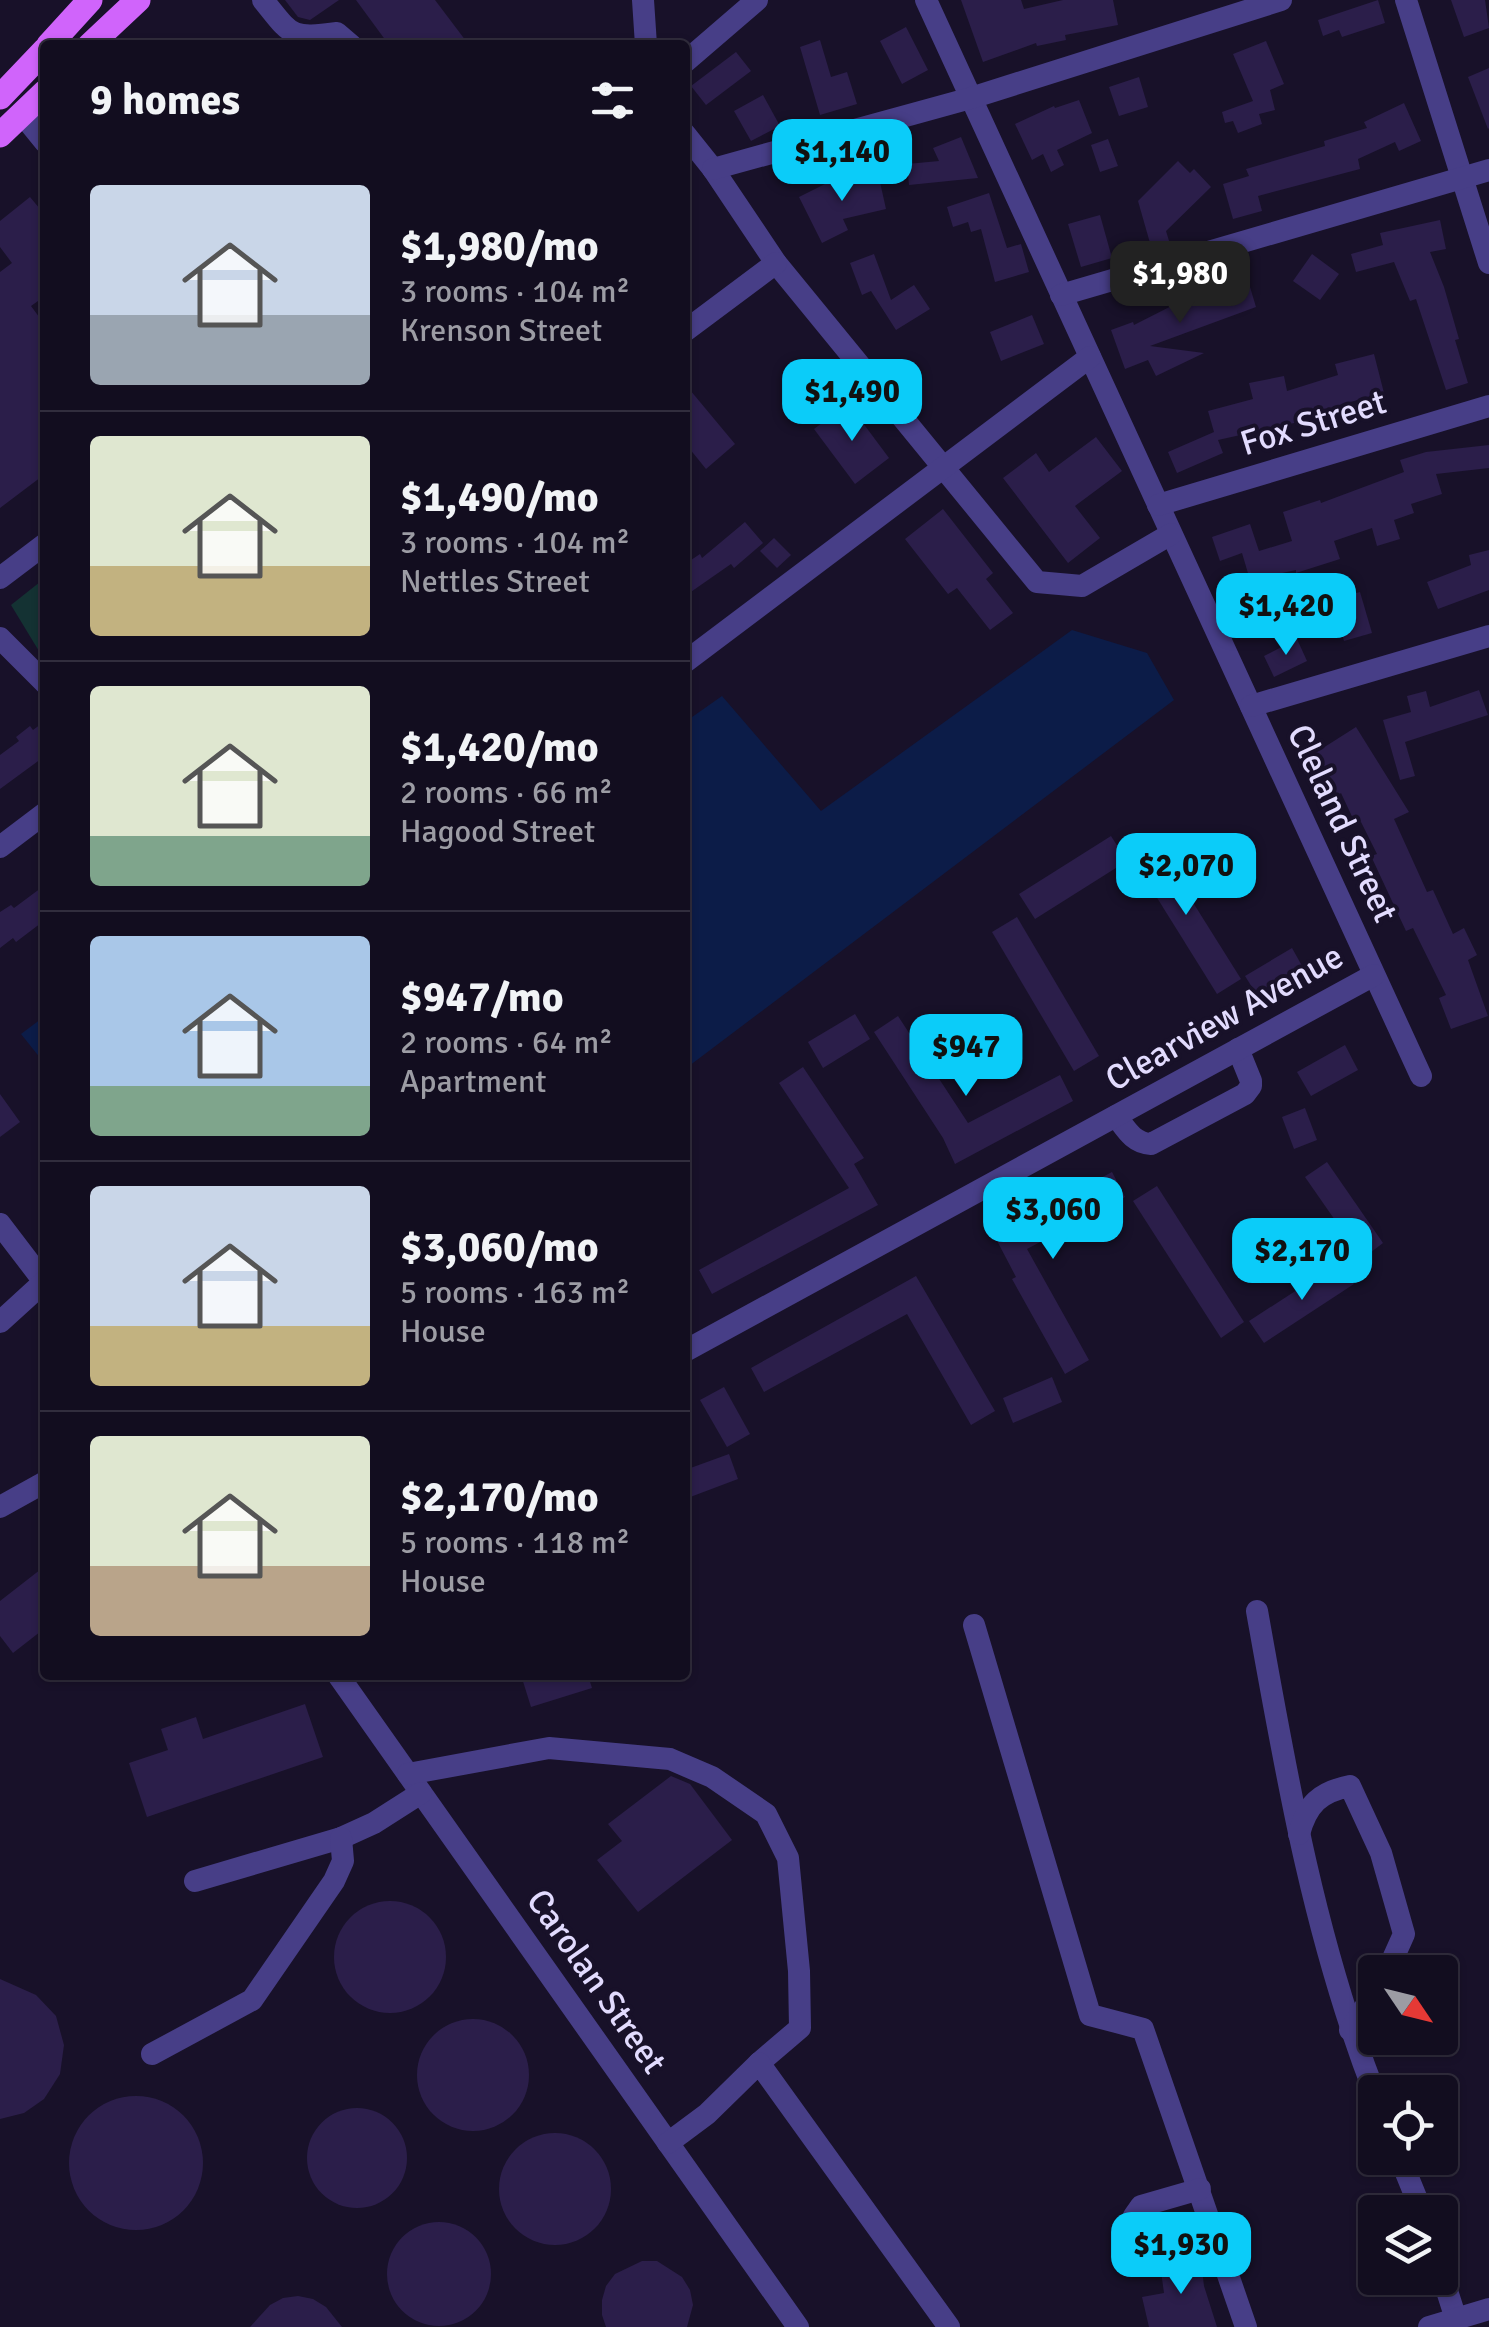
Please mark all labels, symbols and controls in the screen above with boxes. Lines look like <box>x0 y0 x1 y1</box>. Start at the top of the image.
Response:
icon: filters <box>585 73 640 128</box>
text: 9 homes <box>90 75 240 126</box>
pin: $1,140 <box>761 119 923 204</box>
text: $1,140 <box>794 132 890 171</box>
text: $1,980/mo <box>400 221 599 272</box>
icon: home <box>170 225 290 345</box>
pin: $1,980 <box>1099 241 1261 326</box>
text: $1,980 <box>1132 254 1228 293</box>
text: 3 rooms · 104 m² <box>400 272 630 311</box>
text: Krenson Street <box>400 311 602 350</box>
pin: $1,490 <box>771 359 933 444</box>
text: $1,490 <box>804 372 900 411</box>
street label: Fox Street <box>1235 380 1391 465</box>
text: $1,490/mo <box>400 472 599 523</box>
icon: home <box>170 476 290 596</box>
text: 3 rooms · 104 m² <box>400 523 630 562</box>
text: Nettles Street <box>400 562 590 601</box>
pin: $1,420 <box>1205 573 1367 658</box>
text: $1,420 <box>1238 586 1334 625</box>
street label: Cleland Street <box>1278 718 1407 929</box>
text: $1,420/mo <box>400 722 599 773</box>
icon: home <box>170 726 290 846</box>
text: 2 rooms · 66 m² <box>400 773 613 812</box>
text: Hagood Street <box>400 812 595 851</box>
pin: $2,070 <box>1105 833 1267 918</box>
text: $2,070 <box>1138 846 1234 885</box>
street label: Clearview Avenue <box>1098 934 1350 1100</box>
text: $947/mo <box>400 972 564 1023</box>
icon: home <box>170 976 290 1096</box>
pin: $947 <box>907 1014 1025 1099</box>
text: 2 rooms · 64 m² <box>400 1023 613 1062</box>
text: $947 <box>931 1027 1001 1066</box>
text: Apartment <box>400 1062 547 1101</box>
pin: $3,060 <box>972 1177 1134 1262</box>
text: $3,060 <box>1005 1190 1101 1229</box>
pin: $2,170 <box>1221 1218 1383 1303</box>
text: $3,060/mo <box>400 1222 599 1273</box>
icon: home <box>170 1226 290 1346</box>
text: $2,170 <box>1254 1231 1350 1270</box>
text: 5 rooms · 163 m² <box>400 1273 630 1312</box>
text: House <box>400 1312 486 1351</box>
text: $2,170/mo <box>400 1472 599 1523</box>
icon: home <box>170 1476 290 1596</box>
text: 5 rooms · 118 m² <box>400 1523 630 1562</box>
text: House <box>400 1562 486 1601</box>
street label: Carolan Street <box>517 1881 676 2082</box>
north arrow <box>1358 1955 1458 2055</box>
map controls <box>1358 1955 1458 2295</box>
button: locate <box>1358 2075 1458 2175</box>
button: layers <box>1358 2195 1458 2295</box>
pin: $1,930 <box>1100 2212 1262 2297</box>
text: $1,930 <box>1133 2225 1229 2264</box>

